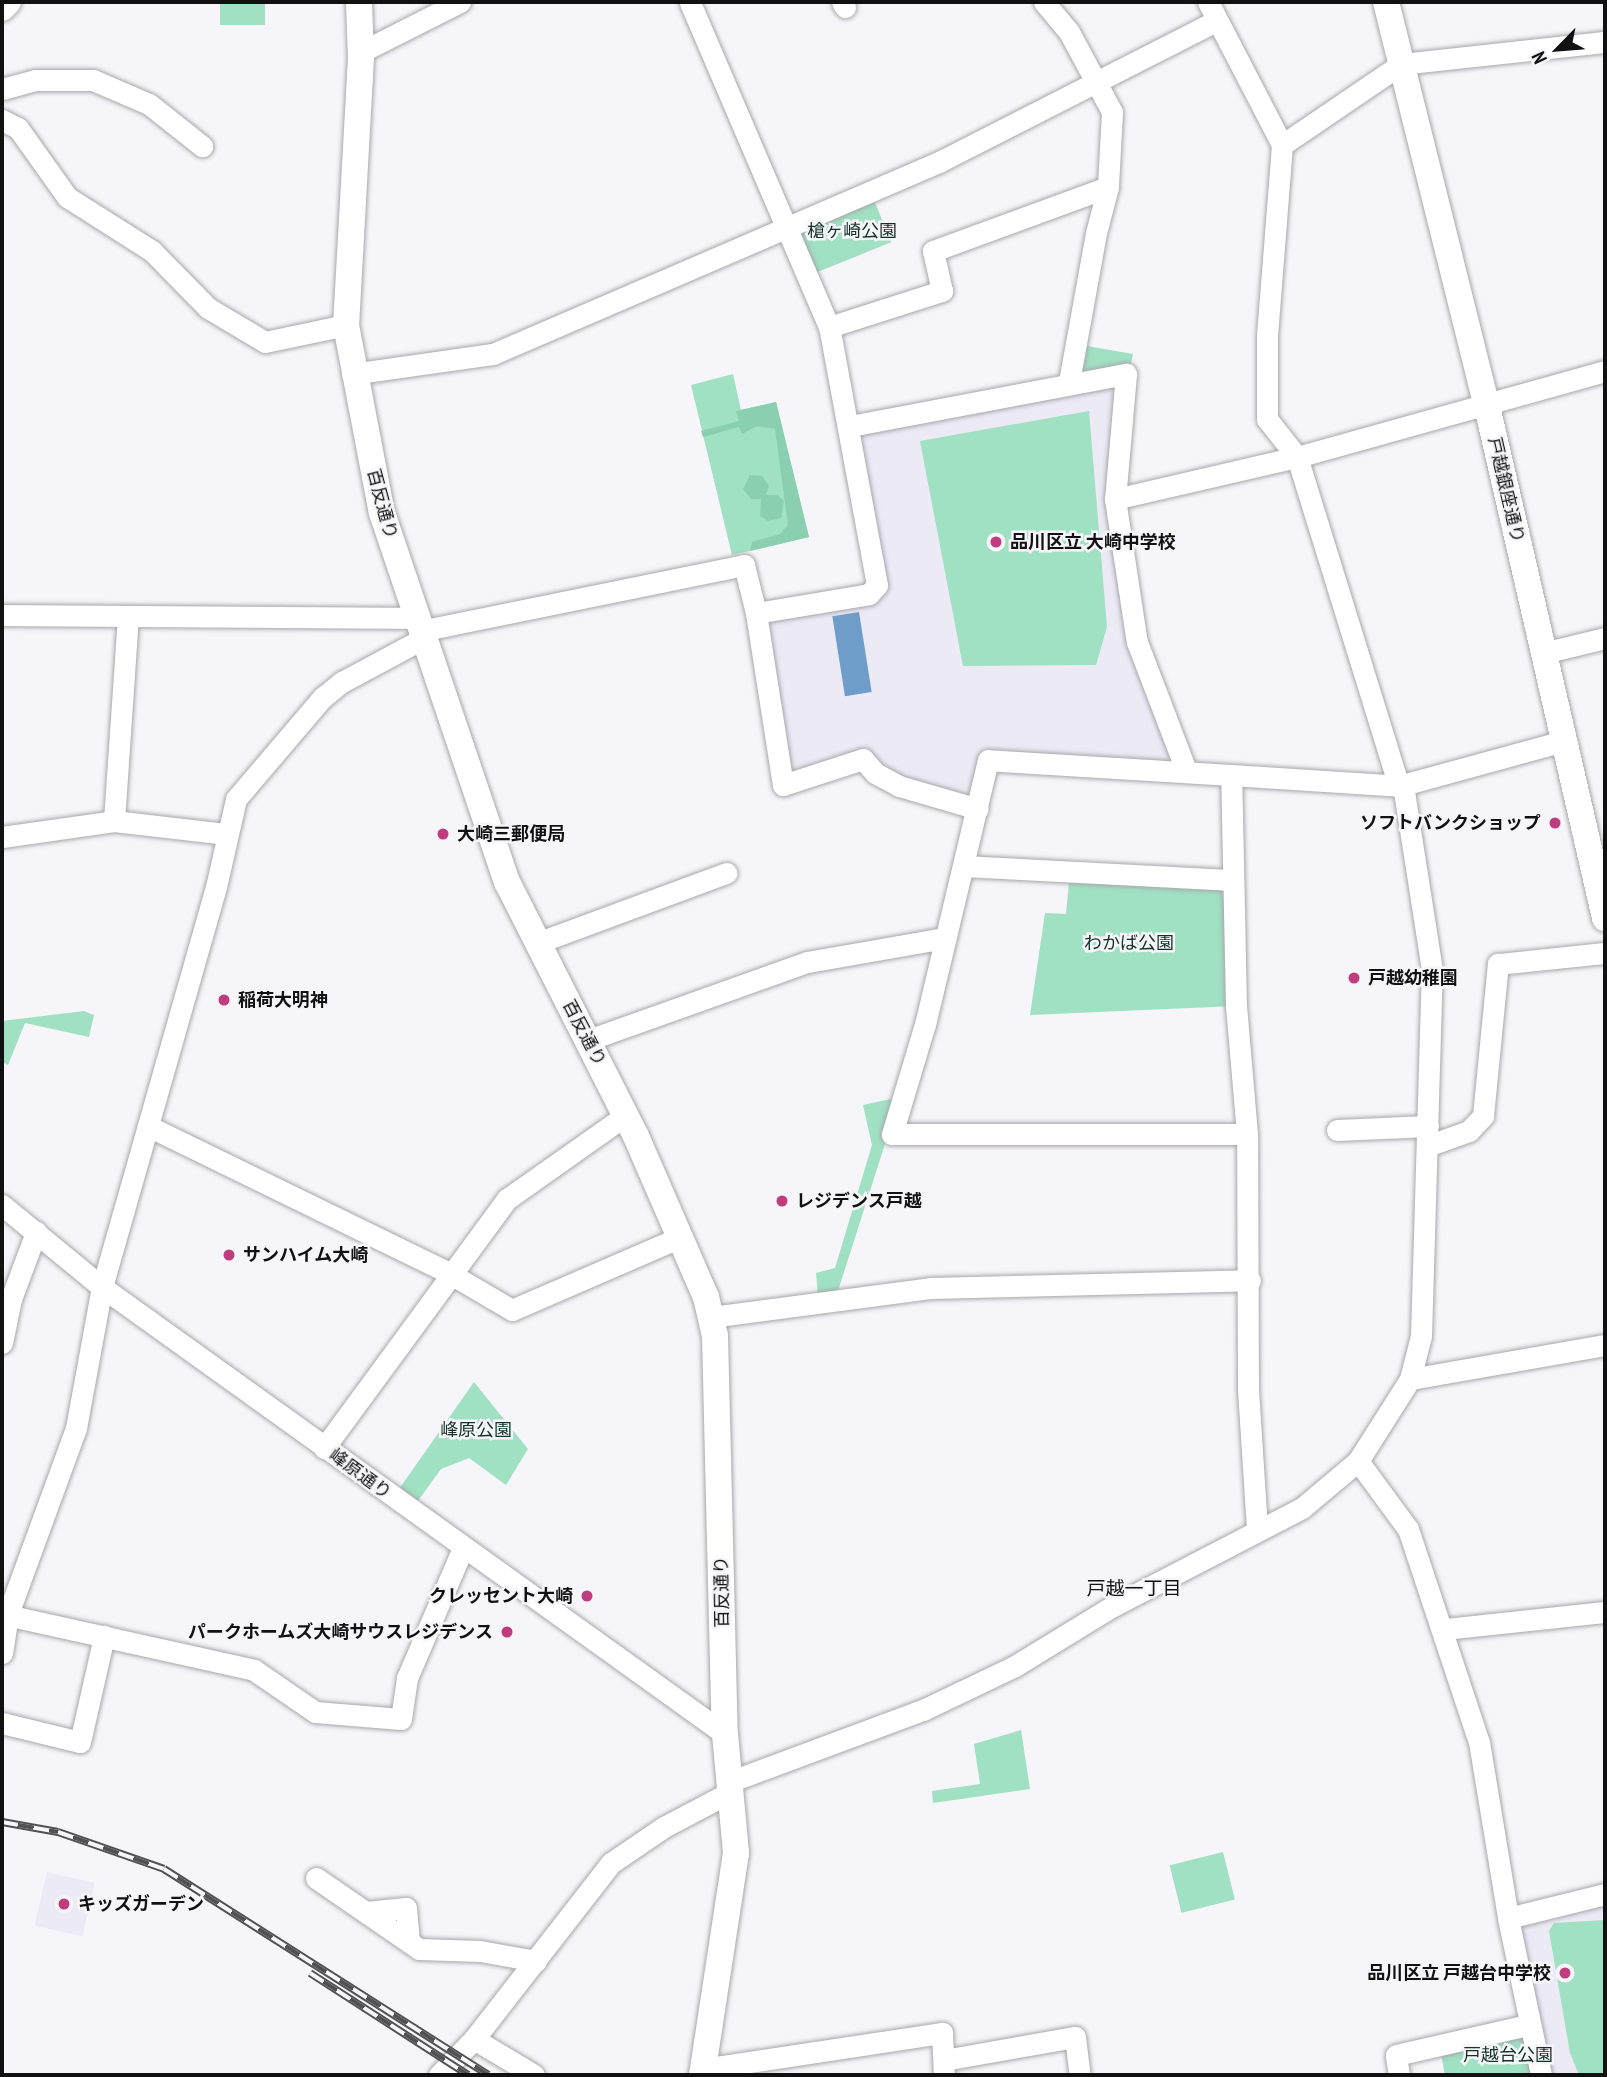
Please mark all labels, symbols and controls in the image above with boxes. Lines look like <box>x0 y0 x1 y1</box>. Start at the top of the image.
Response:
north arrow <box>1523 14 1593 84</box>
text: N <box>1526 48 1552 68</box>
park label: 槍ヶ崎公園 <box>807 220 897 242</box>
street label: 戸越銀座通り <box>1483 435 1529 545</box>
street label: 百反通り <box>362 466 402 542</box>
place label: 品川区立 大崎中学校 <box>1010 531 1176 553</box>
marker: 品川区立 大崎中学校 <box>988 534 1004 550</box>
place label: ソフトバンクショップ <box>1361 812 1541 834</box>
marker: ソフトバンクショップ <box>1547 815 1563 831</box>
place label: 大崎三郵便局 <box>457 823 565 845</box>
marker: 大崎三郵便局 <box>435 826 451 842</box>
park label: わかば公園 <box>1084 932 1174 954</box>
place label: 戸越幼稚園 <box>1368 967 1458 989</box>
marker: 戸越幼稚園 <box>1346 970 1362 986</box>
place label: 稲荷大明神 <box>238 989 328 1011</box>
marker: 稲荷大明神 <box>216 992 232 1008</box>
street label: 百反通り <box>558 996 610 1070</box>
place label: レジデンス戸越 <box>796 1190 922 1212</box>
marker: レジデンス戸越 <box>774 1193 790 1209</box>
place label: サンハイム大崎 <box>243 1244 369 1266</box>
marker: サンハイム大崎 <box>221 1247 237 1263</box>
park label: 峰原公園 <box>440 1419 512 1441</box>
street label: 峰原通り <box>325 1444 395 1504</box>
street label: 百反通り <box>711 1556 733 1628</box>
district label: 戸越一丁目 <box>1087 1578 1181 1600</box>
place label: クレッセント大崎 <box>429 1585 573 1607</box>
marker: クレッセント大崎 <box>579 1588 595 1604</box>
place label: パークホームズ大崎サウスレジデンス <box>187 1621 493 1643</box>
marker: パークホームズ大崎サウスレジデンス <box>499 1624 515 1640</box>
place label: キッズガーデン <box>78 1893 204 1915</box>
marker: キッズガーデン <box>56 1896 72 1912</box>
place label: 品川区立 戸越台中学校 <box>1367 1962 1551 1984</box>
marker: 品川区立 戸越台中学校 <box>1557 1965 1573 1981</box>
park label: 戸越台公園 <box>1463 2044 1553 2066</box>

